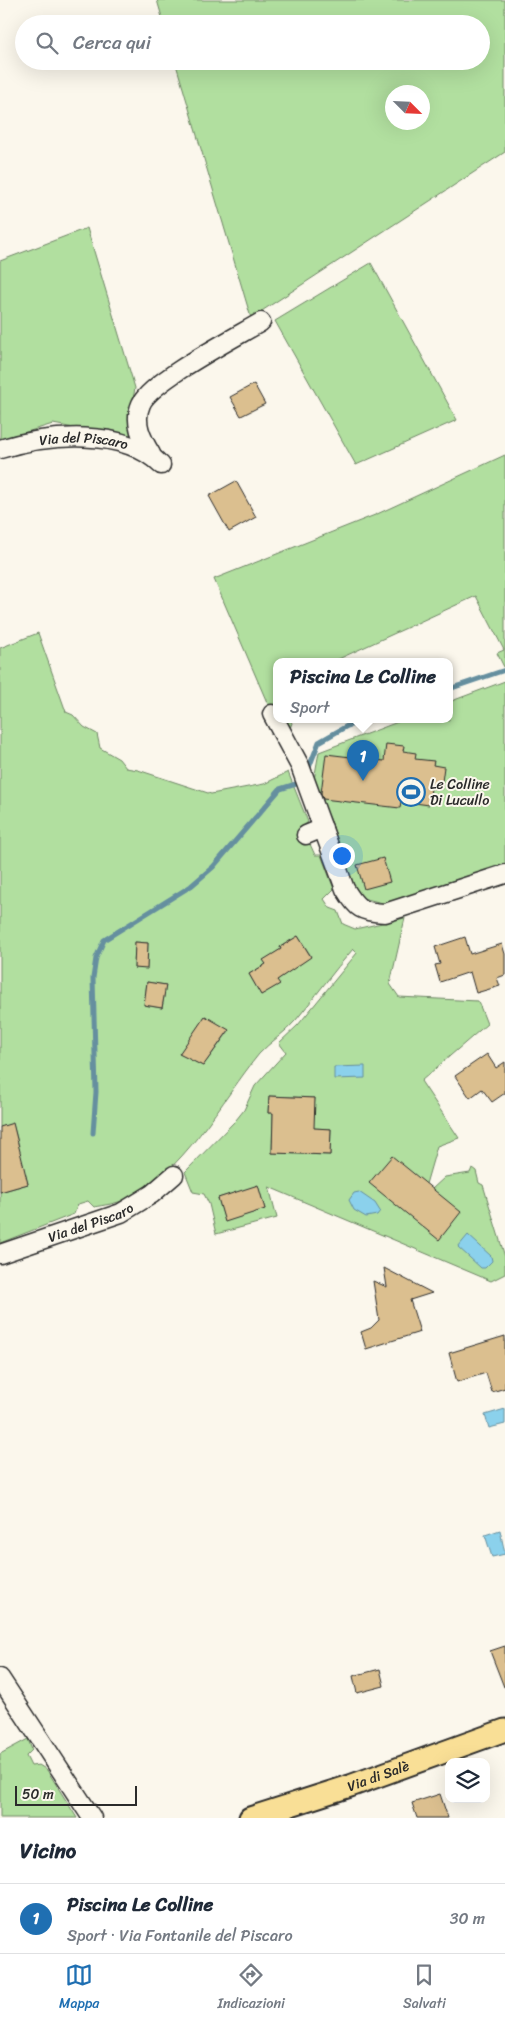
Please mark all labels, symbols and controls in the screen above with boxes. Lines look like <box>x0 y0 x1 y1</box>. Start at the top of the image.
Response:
search box <box>15 15 490 70</box>
text: Cerca qui <box>73 26 151 59</box>
icon: search <box>33 29 61 57</box>
north arrow <box>385 85 430 130</box>
street label: Via del Piscaro <box>38 425 132 457</box>
popup <box>273 658 453 723</box>
text: Piscina Le Colline <box>290 660 436 693</box>
text: Sport <box>290 693 330 722</box>
pin: 1 <box>347 740 379 781</box>
place label: Le Colline Di Lucullo <box>430 772 490 813</box>
sports icon: Le Colline Di Lucullo <box>396 777 426 807</box>
your location <box>329 843 355 869</box>
street label: Via del Piscaro <box>45 1196 139 1249</box>
street label: Via di Salè <box>343 1753 413 1799</box>
map controls <box>445 1758 490 1803</box>
button: layers <box>445 1758 490 1803</box>
text: 50 m <box>22 1782 54 1807</box>
scale bar <box>15 1783 138 1806</box>
text: Vicino <box>20 1832 76 1870</box>
text: Piscina Le Colline <box>67 1888 213 1921</box>
text: 1 <box>33 1904 39 1933</box>
text: 30 m <box>450 1904 485 1933</box>
text: Sport · Via Fontanile del Piscaro <box>67 1921 293 1950</box>
tab: Mappa <box>59 1961 99 2016</box>
tab: Indicazioni <box>218 1961 285 2016</box>
tab: Salvati <box>403 1961 446 2016</box>

